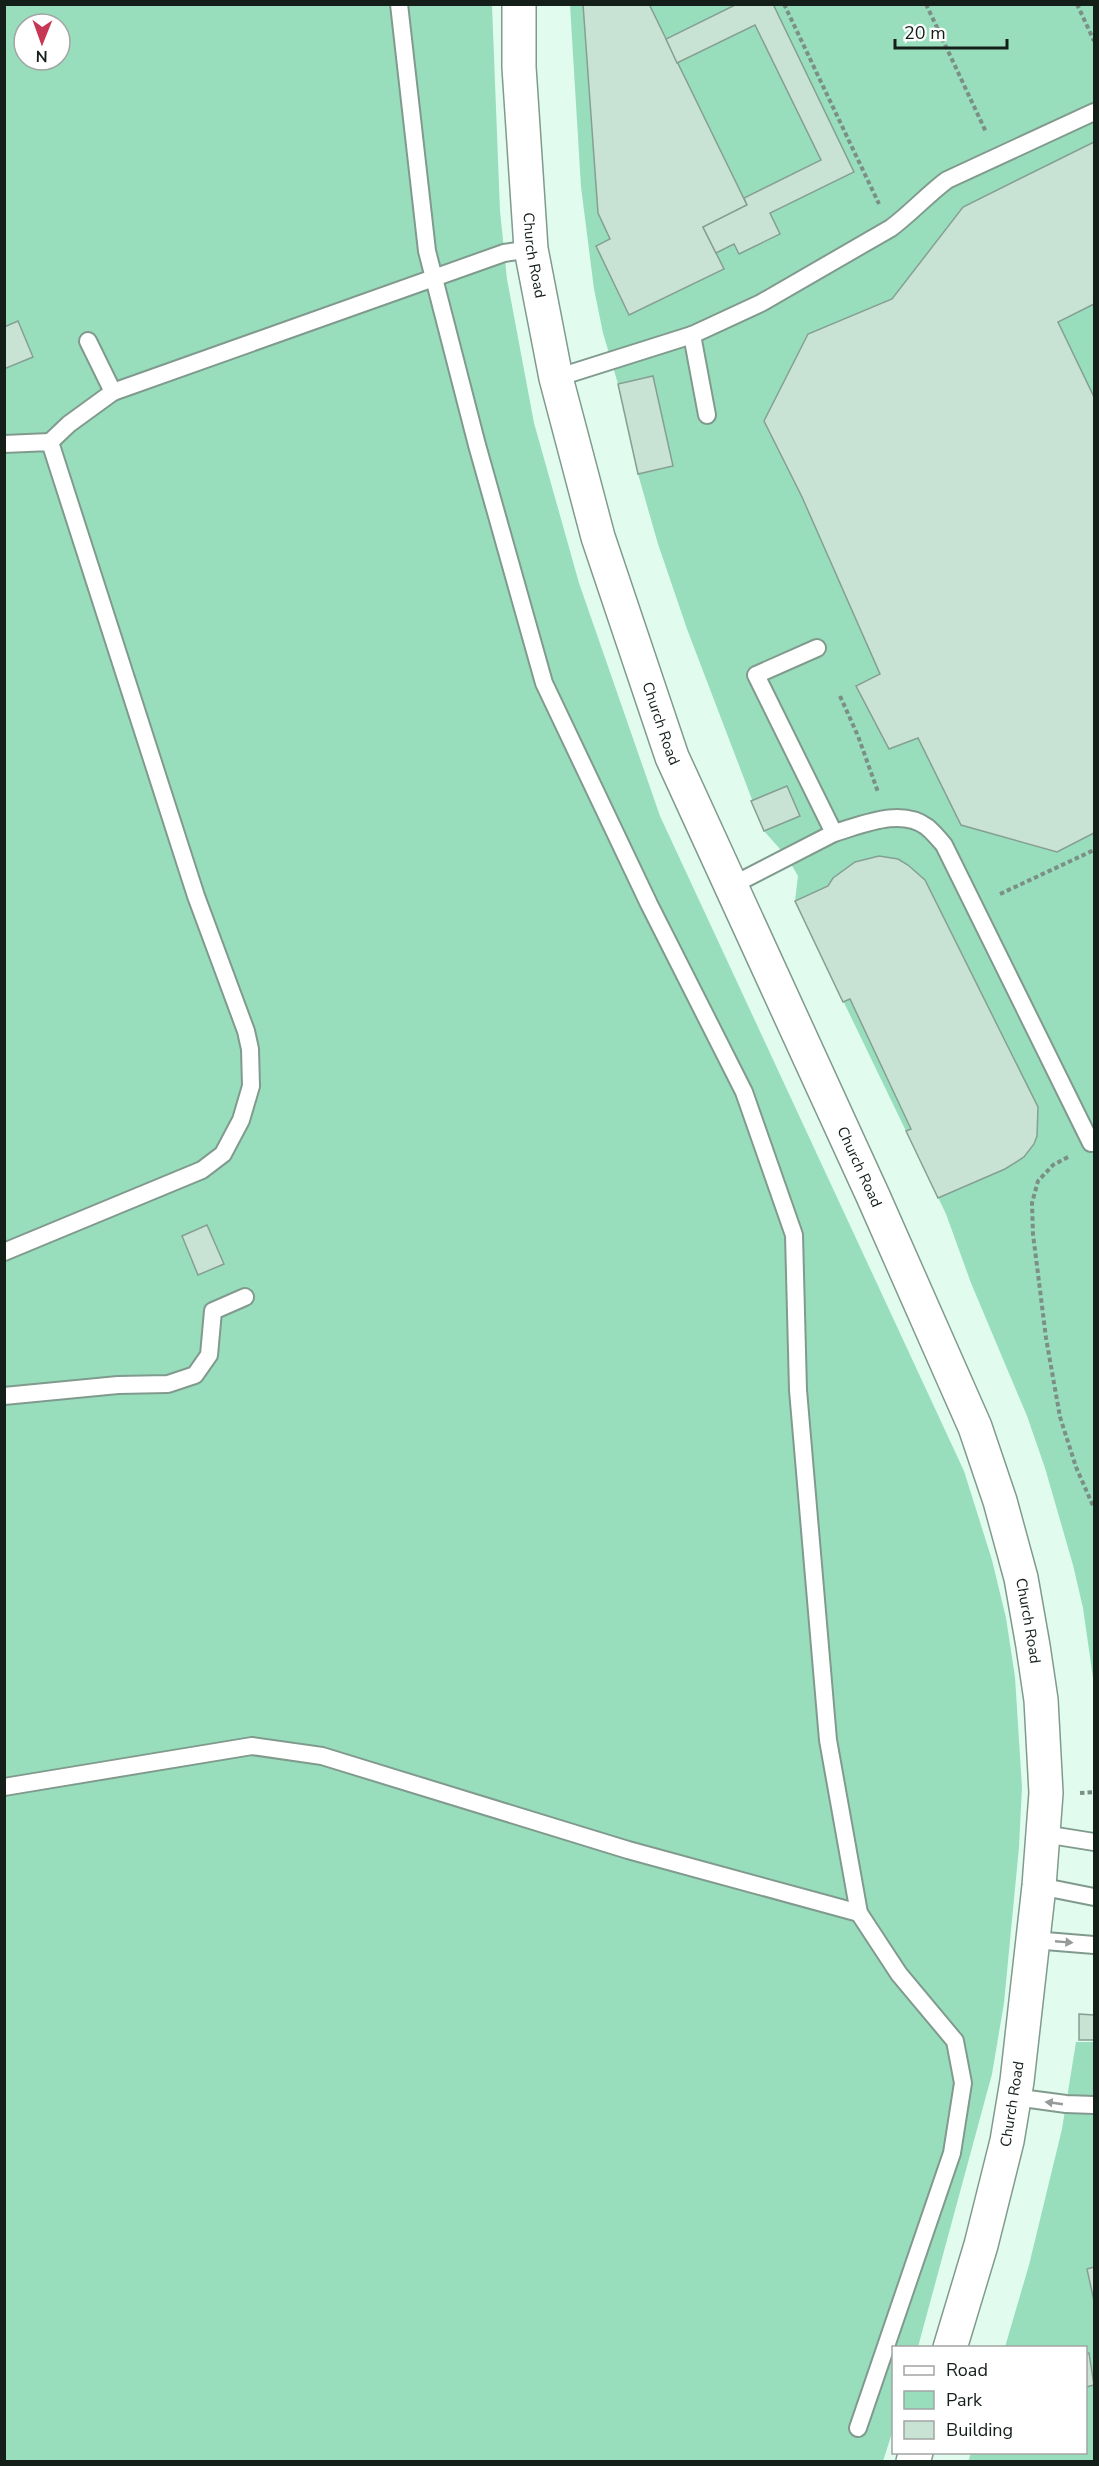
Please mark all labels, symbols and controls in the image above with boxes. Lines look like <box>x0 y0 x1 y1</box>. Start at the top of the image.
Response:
north arrow <box>12 12 72 72</box>
scale bar <box>895 12 1008 50</box>
text: 20 m <box>904 21 946 45</box>
text: N <box>36 45 48 67</box>
street label: Church Road <box>519 212 550 300</box>
street label: Church Road <box>637 679 684 768</box>
street label: Church Road <box>832 1123 887 1210</box>
street label: Church Road <box>1011 1576 1045 1665</box>
one-way arrow <box>1054 1937 1073 1947</box>
street label: Church Road <box>995 2060 1029 2148</box>
one-way arrow <box>1045 2098 1064 2107</box>
legend <box>892 2346 1087 2454</box>
text: Road <box>946 2358 988 2382</box>
text: Park <box>946 2388 983 2412</box>
text: Building <box>946 2418 1013 2442</box>

